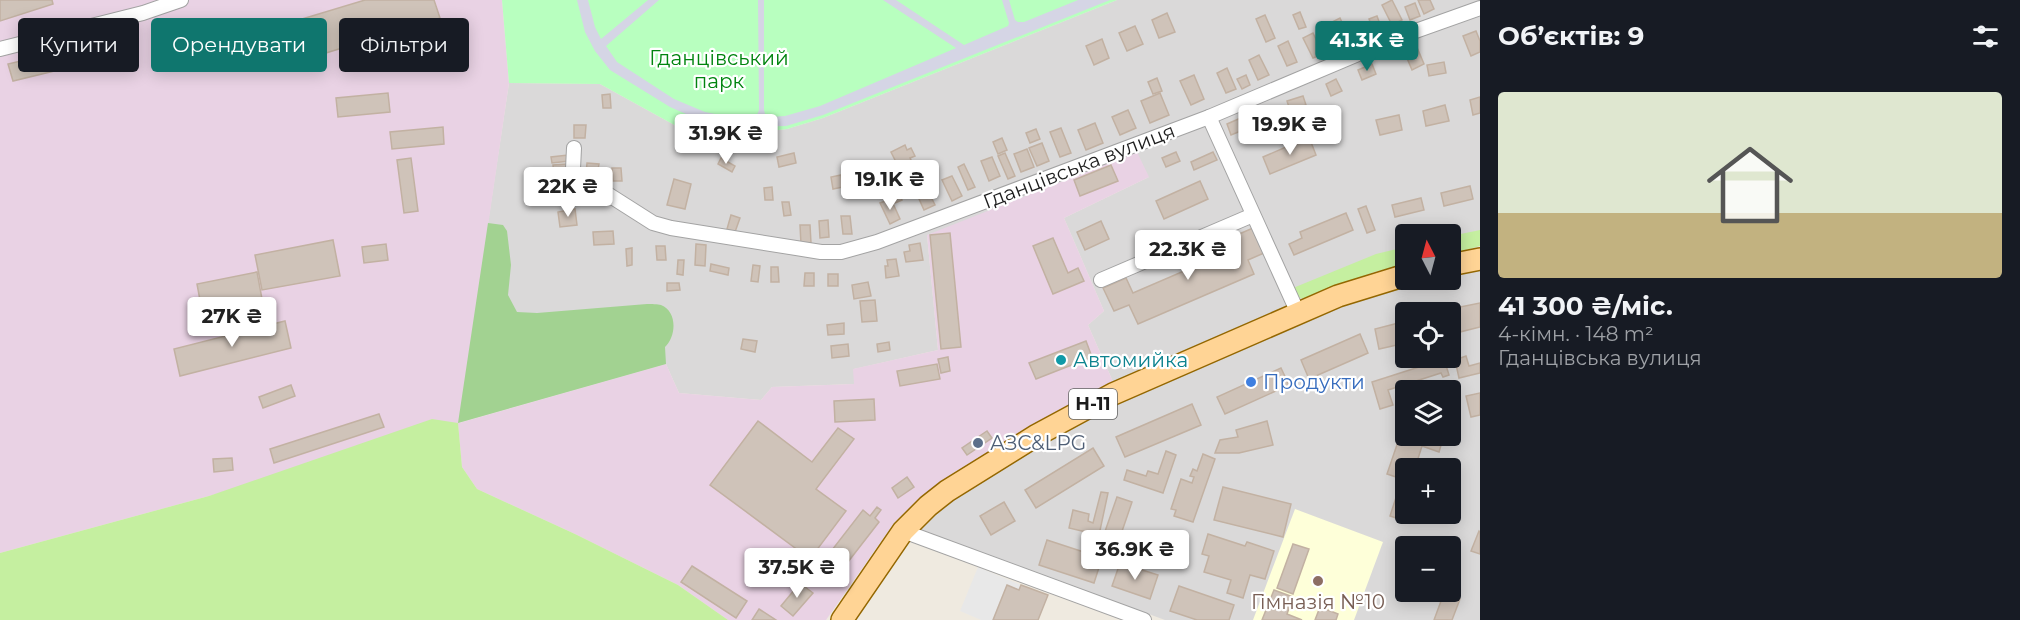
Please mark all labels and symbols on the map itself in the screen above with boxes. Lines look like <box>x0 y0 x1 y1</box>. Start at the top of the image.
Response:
pin: 41.3K ₴ <box>1312 21 1422 72</box>
park label: Гданцівський парк <box>649 46 789 93</box>
pin: 19.9K ₴ <box>1235 105 1345 156</box>
pin: 31.9K ₴ <box>671 114 781 165</box>
street label: Гданцівська вулиця <box>980 118 1178 214</box>
pin: 19.1K ₴ <box>835 160 945 211</box>
pin: 22K ₴ <box>526 167 610 218</box>
north arrow <box>1395 224 1461 290</box>
pin: 22.3K ₴ <box>1133 230 1243 281</box>
pin: 27K ₴ <box>190 297 274 348</box>
place label: Автомийка <box>1073 348 1188 372</box>
marker: Автомийка <box>1054 353 1068 367</box>
place label: Продукти <box>1263 370 1365 394</box>
marker: Продукти <box>1244 375 1258 389</box>
road number: Н-11 <box>1069 389 1117 419</box>
place label: АЗС&LPG <box>990 431 1086 455</box>
marker: АЗС&LPG <box>971 436 985 450</box>
pin: 36.9K ₴ <box>1080 530 1190 581</box>
pin: 37.5K ₴ <box>742 548 852 599</box>
marker: Гімназія №10 <box>1311 574 1325 588</box>
place label: Гімназія №10 <box>1251 590 1385 614</box>

